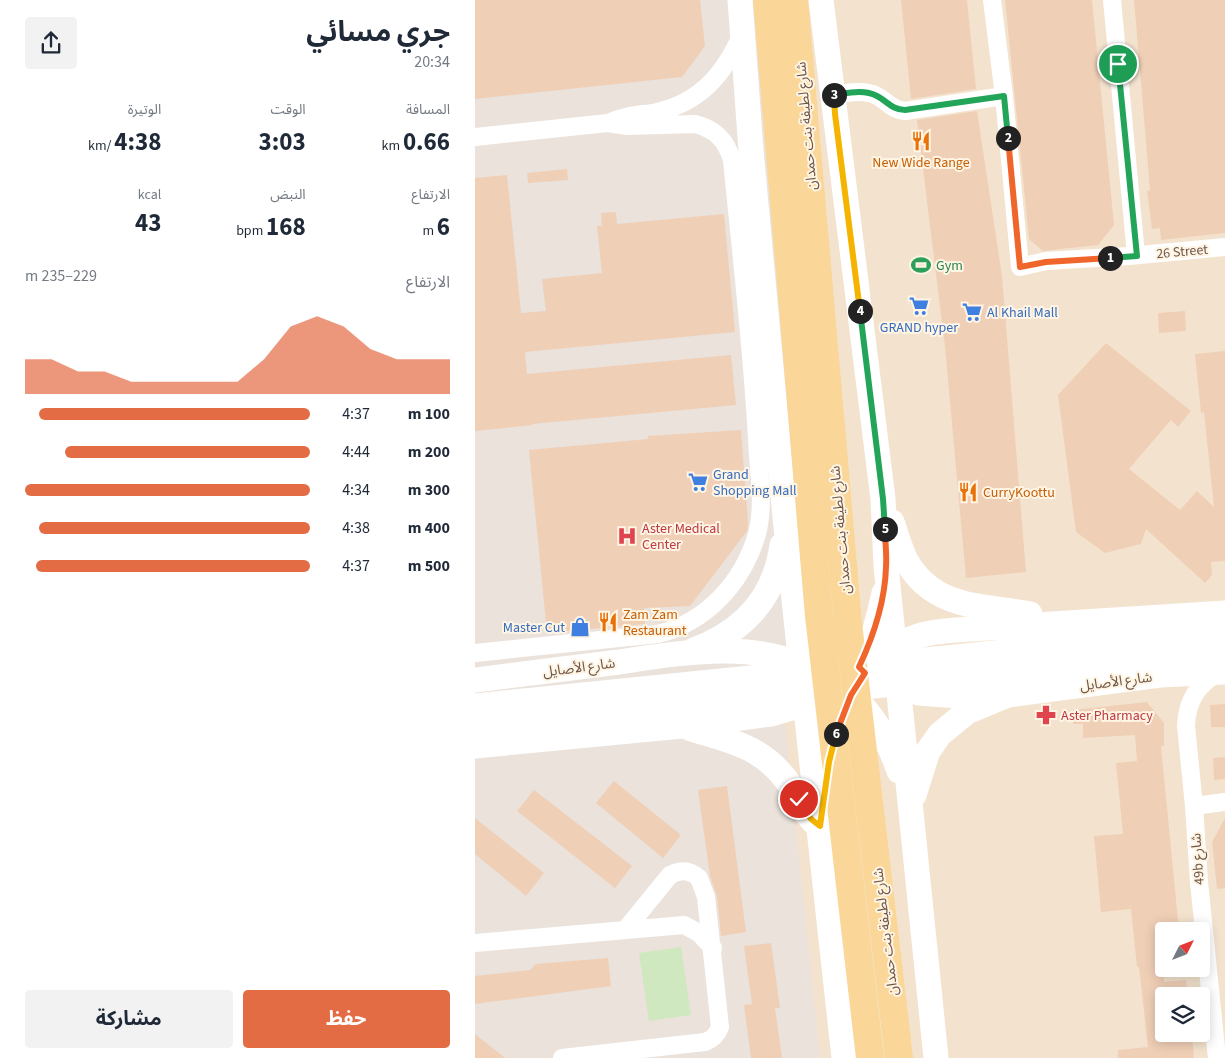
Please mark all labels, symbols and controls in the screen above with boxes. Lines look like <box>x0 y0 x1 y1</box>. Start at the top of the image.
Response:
text: جري مسائي <box>306 12 450 52</box>
button: share <box>25 17 77 69</box>
pin <box>1097 43 1139 85</box>
icon: arrive <box>1104 50 1132 78</box>
text: 20:34 <box>414 51 450 73</box>
street label: شارع لطيفة بنت حمدان <box>791 61 823 191</box>
pin: 3 <box>821 82 847 108</box>
text: 3 <box>831 85 838 105</box>
text: الوتيرة <box>128 100 161 120</box>
text: الوقت <box>271 100 306 120</box>
text: المسافة <box>406 100 450 120</box>
text: 4:38 <box>114 124 161 160</box>
text: 3:03 <box>259 124 306 160</box>
text: 0.66 <box>403 124 450 160</box>
pin: 2 <box>995 126 1021 150</box>
text: 2 <box>1005 128 1012 148</box>
restaurant icon: New Wide Range <box>910 130 932 152</box>
text: /km <box>88 136 114 156</box>
text: km <box>382 136 403 156</box>
place label: New Wide Range <box>872 153 970 173</box>
text: kcal <box>138 185 161 205</box>
text: النبض <box>270 185 306 205</box>
text: الارتفاع <box>412 185 450 205</box>
text: 43 <box>135 205 161 241</box>
text: 168 <box>266 209 306 245</box>
text: 6 <box>437 209 450 245</box>
text: bpm <box>236 221 266 241</box>
text: m <box>422 221 437 241</box>
street label: 26 Street <box>1155 240 1209 264</box>
pin: 1 <box>1097 246 1123 270</box>
text: 1 <box>1107 248 1114 268</box>
sports icon: Gym <box>910 254 932 276</box>
place label: Gym <box>936 256 963 276</box>
text: 229–235 m <box>25 265 97 287</box>
text: الارتفاع <box>406 271 450 293</box>
supermarket icon: GRAND hyper <box>908 295 930 317</box>
pin: 4 <box>847 298 873 324</box>
text: 4 <box>857 301 864 321</box>
supermarket icon: Al Khail Mall <box>961 301 983 323</box>
place label: Al Khail Mall <box>987 303 1058 323</box>
place label: GRAND hyper <box>880 318 958 338</box>
text: 4:37 <box>342 403 370 425</box>
text: 100 m <box>408 403 450 425</box>
text: 4:44 <box>342 441 370 463</box>
text: 200 m <box>408 441 450 463</box>
place label: Grand Shopping Mall <box>713 465 797 501</box>
street label: شارع لطيفة بنت حمدان <box>825 465 857 595</box>
supermarket icon: Grand Shopping Mall <box>687 471 709 493</box>
text: 4:34 <box>342 479 370 501</box>
text: 300 m <box>408 479 450 501</box>
restaurant icon: CurryKoottu <box>957 481 979 503</box>
place label: CurryKoottu <box>983 483 1055 503</box>
pin: 5 <box>873 516 897 542</box>
text: 4:38 <box>342 517 370 539</box>
text: 400 m <box>408 517 450 539</box>
place label: Aster Medical Center <box>642 519 720 555</box>
text: 5 <box>882 519 889 539</box>
hospital icon: Aster Medical Center <box>616 525 638 547</box>
text: 4:37 <box>342 555 370 577</box>
text: 500 m <box>408 555 450 577</box>
place label: Zam Zam Restaurant <box>623 605 687 641</box>
restaurant icon: Zam Zam Restaurant <box>597 611 619 633</box>
shop icon: Master Cut <box>569 616 591 638</box>
place label: Master Cut <box>503 618 565 638</box>
street label: شارع الأصايل <box>542 654 616 682</box>
street label: شارع الأصايل <box>1079 668 1153 696</box>
pharmacy icon: Aster Pharmacy <box>1035 704 1057 726</box>
place label: Aster Pharmacy <box>1061 706 1153 726</box>
pin: 6 <box>823 722 849 746</box>
text: 6 <box>833 724 840 744</box>
pin <box>778 778 820 820</box>
icon: check <box>785 785 813 813</box>
street label: 49b شارع <box>1186 832 1210 885</box>
street label: شارع لطيفة بنت حمدان <box>868 867 904 997</box>
north arrow <box>1155 922 1210 978</box>
map controls <box>1155 922 1210 1042</box>
button: layers <box>1155 987 1210 1042</box>
button: مشاركة <box>25 990 233 1048</box>
button: حفظ <box>243 990 450 1048</box>

